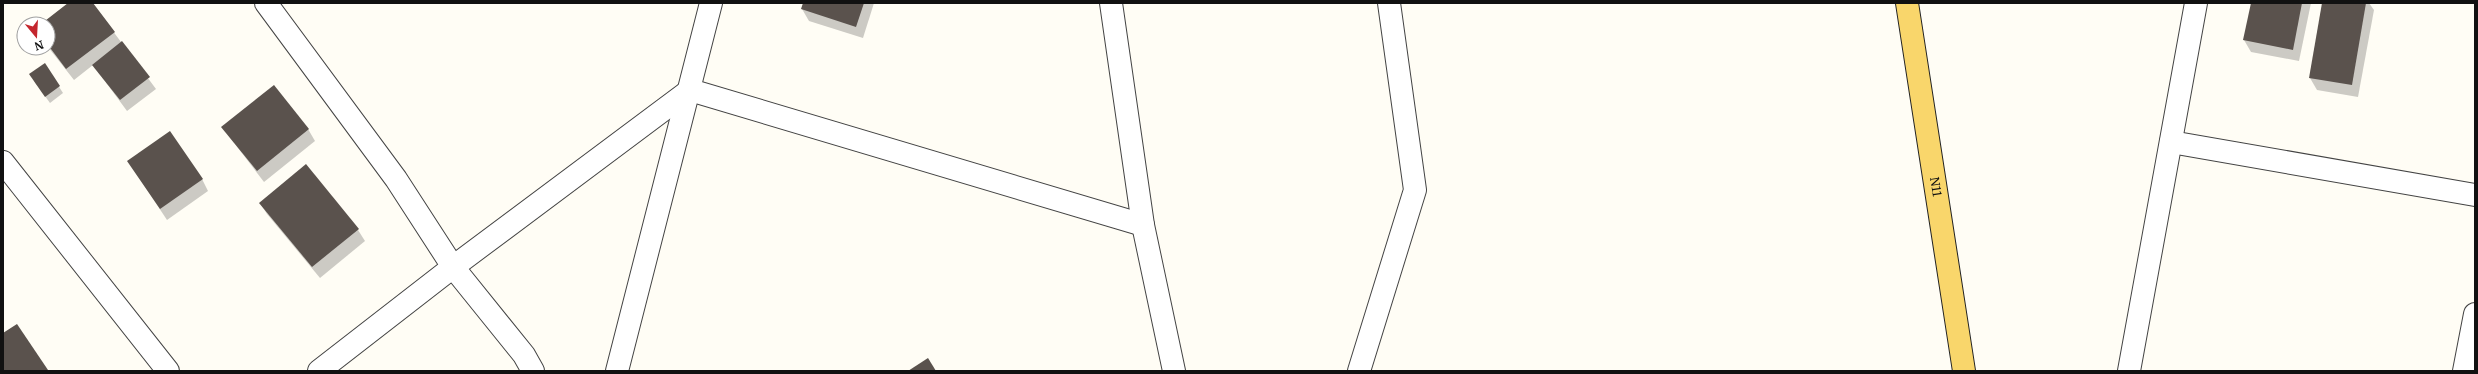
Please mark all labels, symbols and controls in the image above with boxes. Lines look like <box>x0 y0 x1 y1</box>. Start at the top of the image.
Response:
north arrow <box>16 16 56 56</box>
text: N <box>33 38 45 54</box>
street label: N11 <box>1927 176 1945 198</box>

